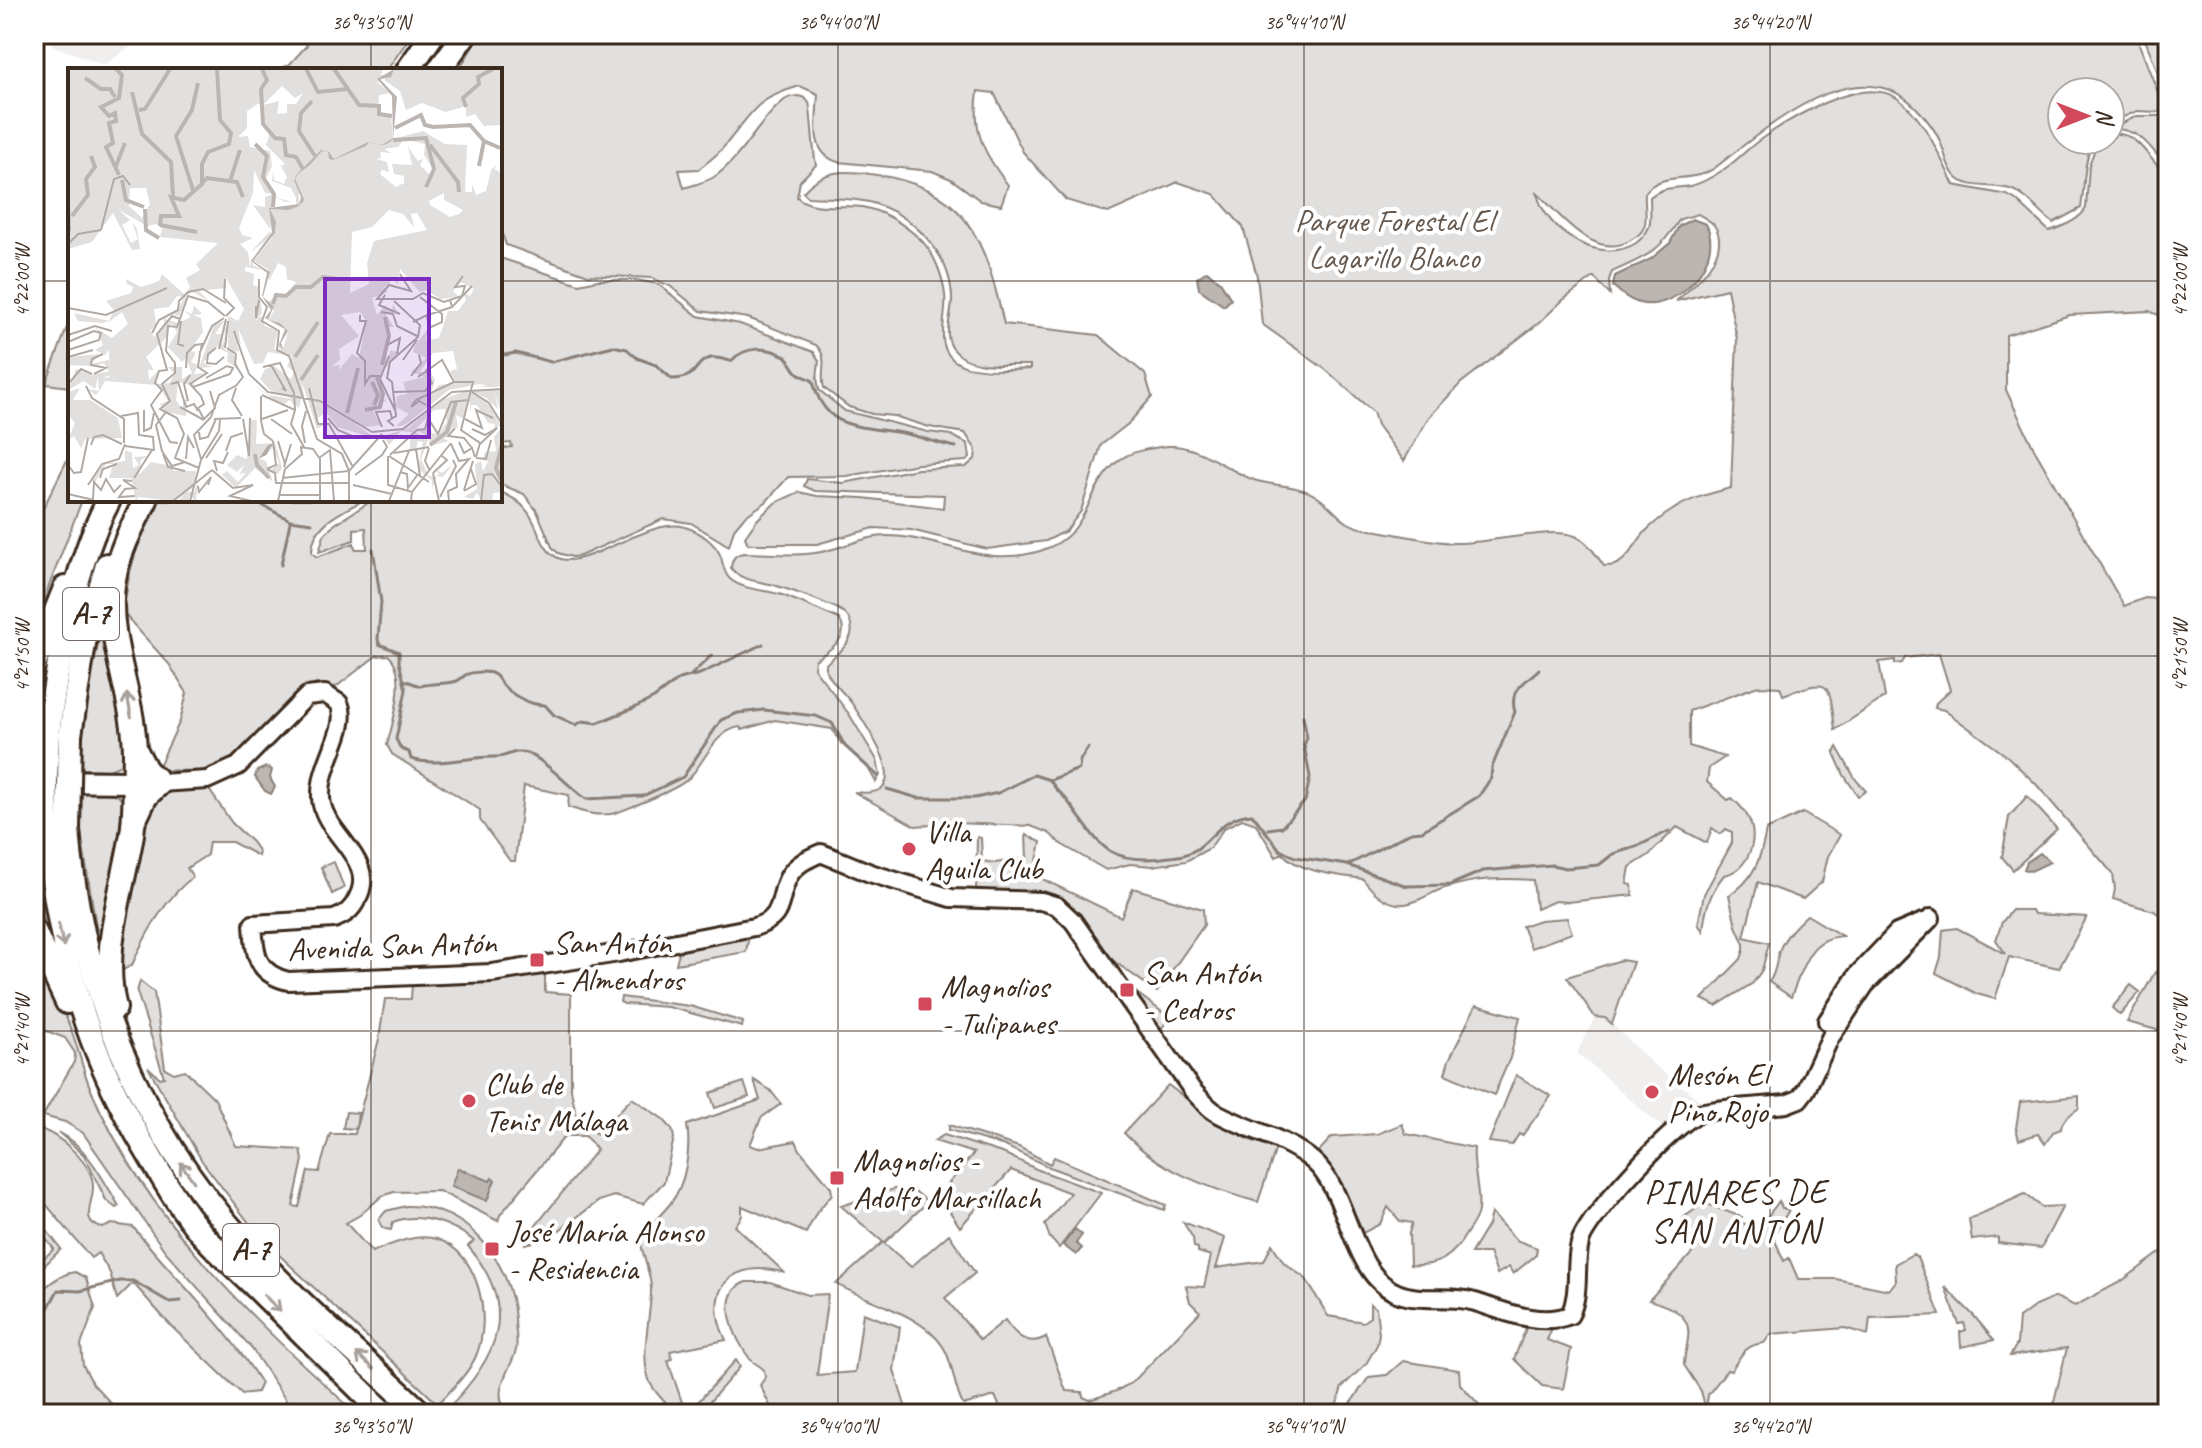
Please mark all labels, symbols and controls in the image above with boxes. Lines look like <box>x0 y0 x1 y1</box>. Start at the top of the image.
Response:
text: 36°43'50"N <box>332 10 413 35</box>
text: 36°44'00"N <box>799 10 880 35</box>
text: 36°44'10"N <box>1265 10 1346 35</box>
text: 36°44'20"N <box>1731 10 1812 35</box>
inset map <box>68 68 502 502</box>
north arrow <box>2046 76 2126 156</box>
text: N <box>2091 109 2119 126</box>
park label: Parque Forestal El Lagarillo Blanco <box>1295 200 1499 278</box>
text: 4°22'00"W <box>10 241 35 317</box>
text: 4°22'00"W <box>2168 241 2193 317</box>
road number: A-7 <box>63 588 119 640</box>
text: 4°21'50"W <box>10 616 35 692</box>
text: 4°21'50"W <box>2168 616 2193 692</box>
one-way arrow <box>121 692 136 718</box>
place label: Villa Aguila Club <box>925 811 1045 889</box>
marker: Villa Aguila Club <box>900 840 918 858</box>
one-way arrow <box>54 922 69 948</box>
street label: Avenida San Antón <box>287 922 499 970</box>
place label: San Antón - Almendros <box>553 922 686 1000</box>
marker: San Antón - Almendros <box>528 951 546 969</box>
place label: San Antón - Cedros <box>1143 952 1263 1030</box>
place label: Magnolios - Tulipanes <box>941 966 1059 1044</box>
marker: San Antón - Cedros <box>1118 981 1136 999</box>
text: 4°21'40"W <box>10 991 35 1067</box>
text: 4°21'40"W <box>2168 991 2193 1067</box>
marker: Magnolios - Tulipanes <box>916 995 934 1013</box>
place label: Mesón El Pino Rojo <box>1668 1054 1774 1132</box>
place label: Club de Tenis Málaga <box>485 1063 629 1141</box>
marker: Mesón El Pino Rojo <box>1643 1083 1661 1101</box>
marker: Club de Tenis Málaga <box>460 1092 478 1110</box>
place label: Magnolios - Adolfo Marsillach <box>853 1140 1041 1218</box>
one-way arrow <box>179 1161 195 1183</box>
marker: Magnolios - Adolfo Marsillach <box>828 1169 846 1187</box>
district label: PINARES DE SAN ANTÓN <box>1644 1170 1830 1252</box>
place label: José María Alonso - Residencia <box>506 1211 705 1289</box>
road number: A-7 <box>223 1224 279 1276</box>
marker: José María Alonso - Residencia <box>483 1240 501 1258</box>
one-way arrow <box>262 1293 281 1312</box>
one-way arrow <box>355 1351 375 1370</box>
text: 36°43'50"N <box>332 1414 413 1439</box>
text: 36°44'00"N <box>799 1414 880 1439</box>
text: 36°44'10"N <box>1265 1414 1346 1439</box>
text: 36°44'20"N <box>1731 1414 1812 1439</box>

